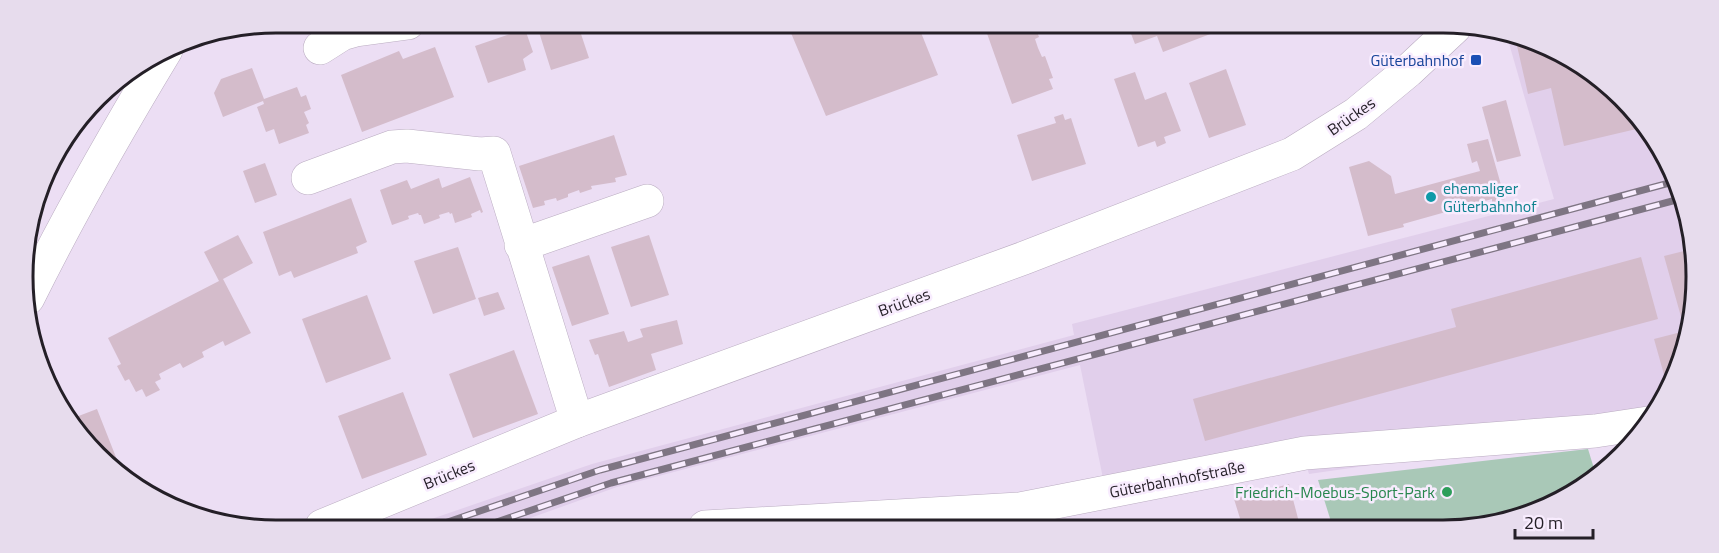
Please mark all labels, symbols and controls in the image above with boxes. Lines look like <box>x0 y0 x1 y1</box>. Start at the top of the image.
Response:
place label: Güterbahnhof <box>1370 48 1465 72</box>
marker: Güterbahnhof <box>1469 53 1483 67</box>
street label: Brückes <box>1322 91 1380 141</box>
place label: ehemaliger Güterbahnhof <box>1443 176 1537 218</box>
marker: ehemaliger Güterbahnhof <box>1424 190 1438 204</box>
street label: Brückes <box>875 282 933 322</box>
street label: Brückes <box>420 453 478 495</box>
street label: Güterbahnhofstraße <box>1107 454 1247 504</box>
place label: Friedrich-Moebus-Sport-Park <box>1235 480 1435 504</box>
marker: Friedrich-Moebus-Sport-Park <box>1440 485 1454 499</box>
scale bar <box>1515 502 1593 540</box>
text: 20 m <box>1524 509 1563 536</box>

